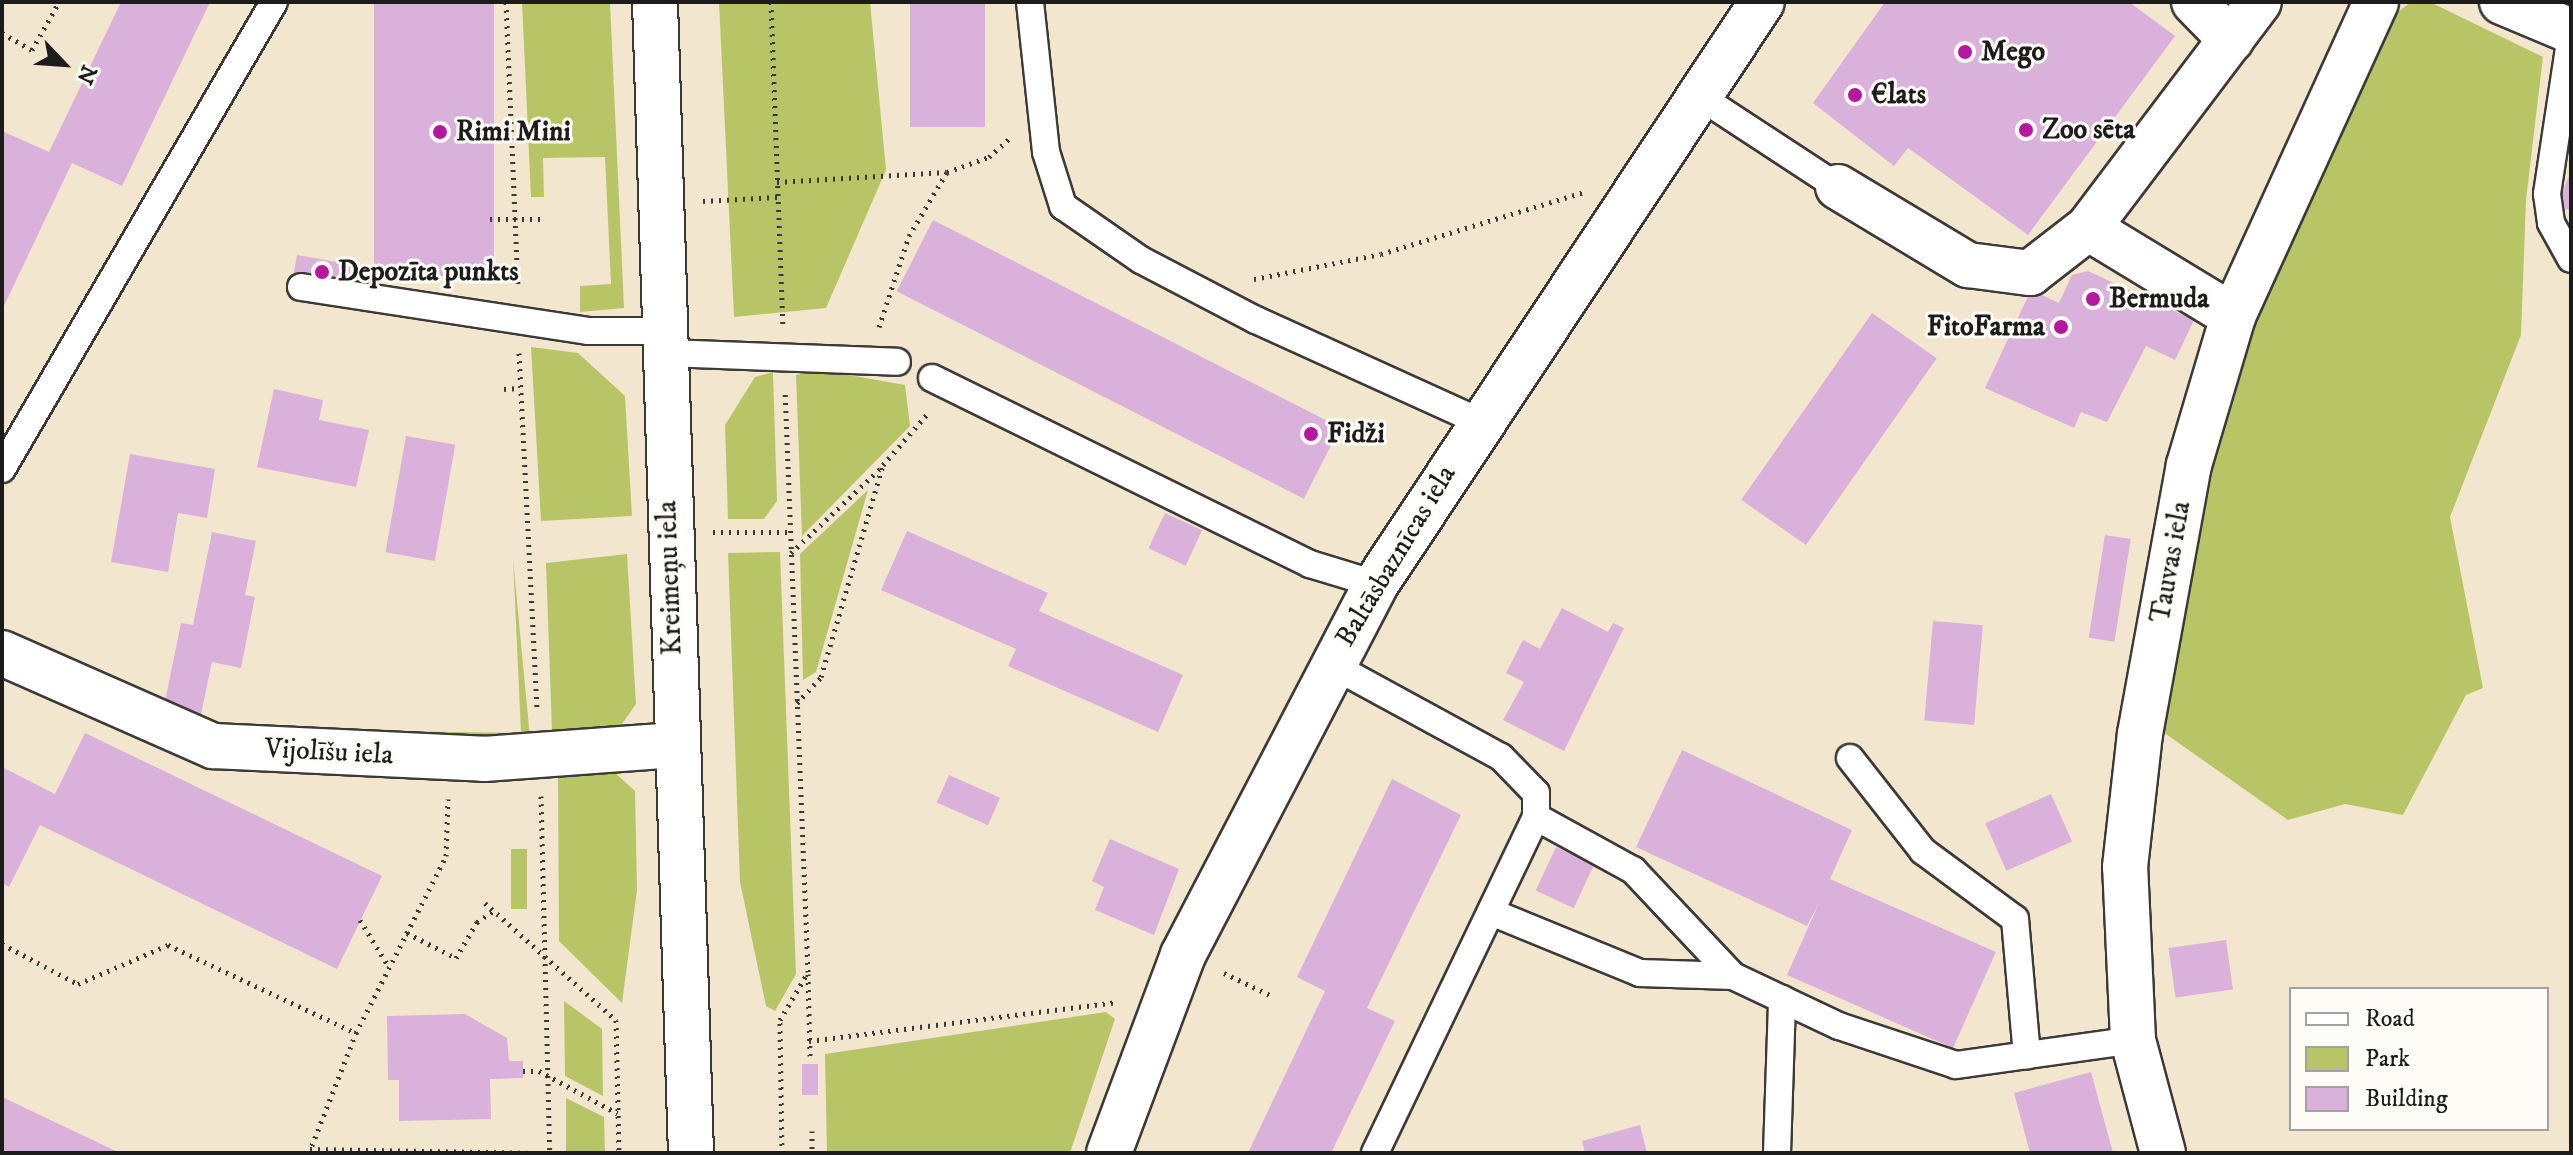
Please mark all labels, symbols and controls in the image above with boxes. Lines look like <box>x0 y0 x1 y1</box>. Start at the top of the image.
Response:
north arrow <box>24 24 104 104</box>
place label: Mego <box>1981 35 2045 69</box>
marker: Mego <box>1956 43 1974 61</box>
text: N <box>70 60 102 88</box>
place label: €lats <box>1871 78 1926 112</box>
marker: €lats <box>1846 86 1864 104</box>
place label: Zoo sēta <box>2042 113 2135 147</box>
place label: Rimi Mini <box>456 115 571 149</box>
marker: Zoo sēta <box>2017 121 2035 139</box>
marker: Rimi Mini <box>431 123 449 141</box>
place label: Depozīta punkts <box>338 255 519 289</box>
marker: Depozīta punkts <box>313 263 331 281</box>
place label: Bermuda <box>2109 282 2209 316</box>
marker: Bermuda <box>2084 290 2102 308</box>
place label: FitoFarma <box>1927 310 2045 344</box>
marker: FitoFarma <box>2052 318 2070 336</box>
place label: Fidži <box>1327 417 1385 451</box>
marker: Fidži <box>1302 425 1320 443</box>
street label: Baltāsbaznīcas iela <box>1329 459 1463 653</box>
street label: Tauvas iela <box>2144 499 2198 625</box>
street label: Kreimeņu iela <box>651 500 689 656</box>
street label: Vijolīšu iela <box>264 732 394 772</box>
legend <box>2289 987 2549 1131</box>
text: Road <box>2365 1004 2415 1034</box>
text: Park <box>2365 1044 2410 1074</box>
text: Building <box>2365 1084 2448 1114</box>

